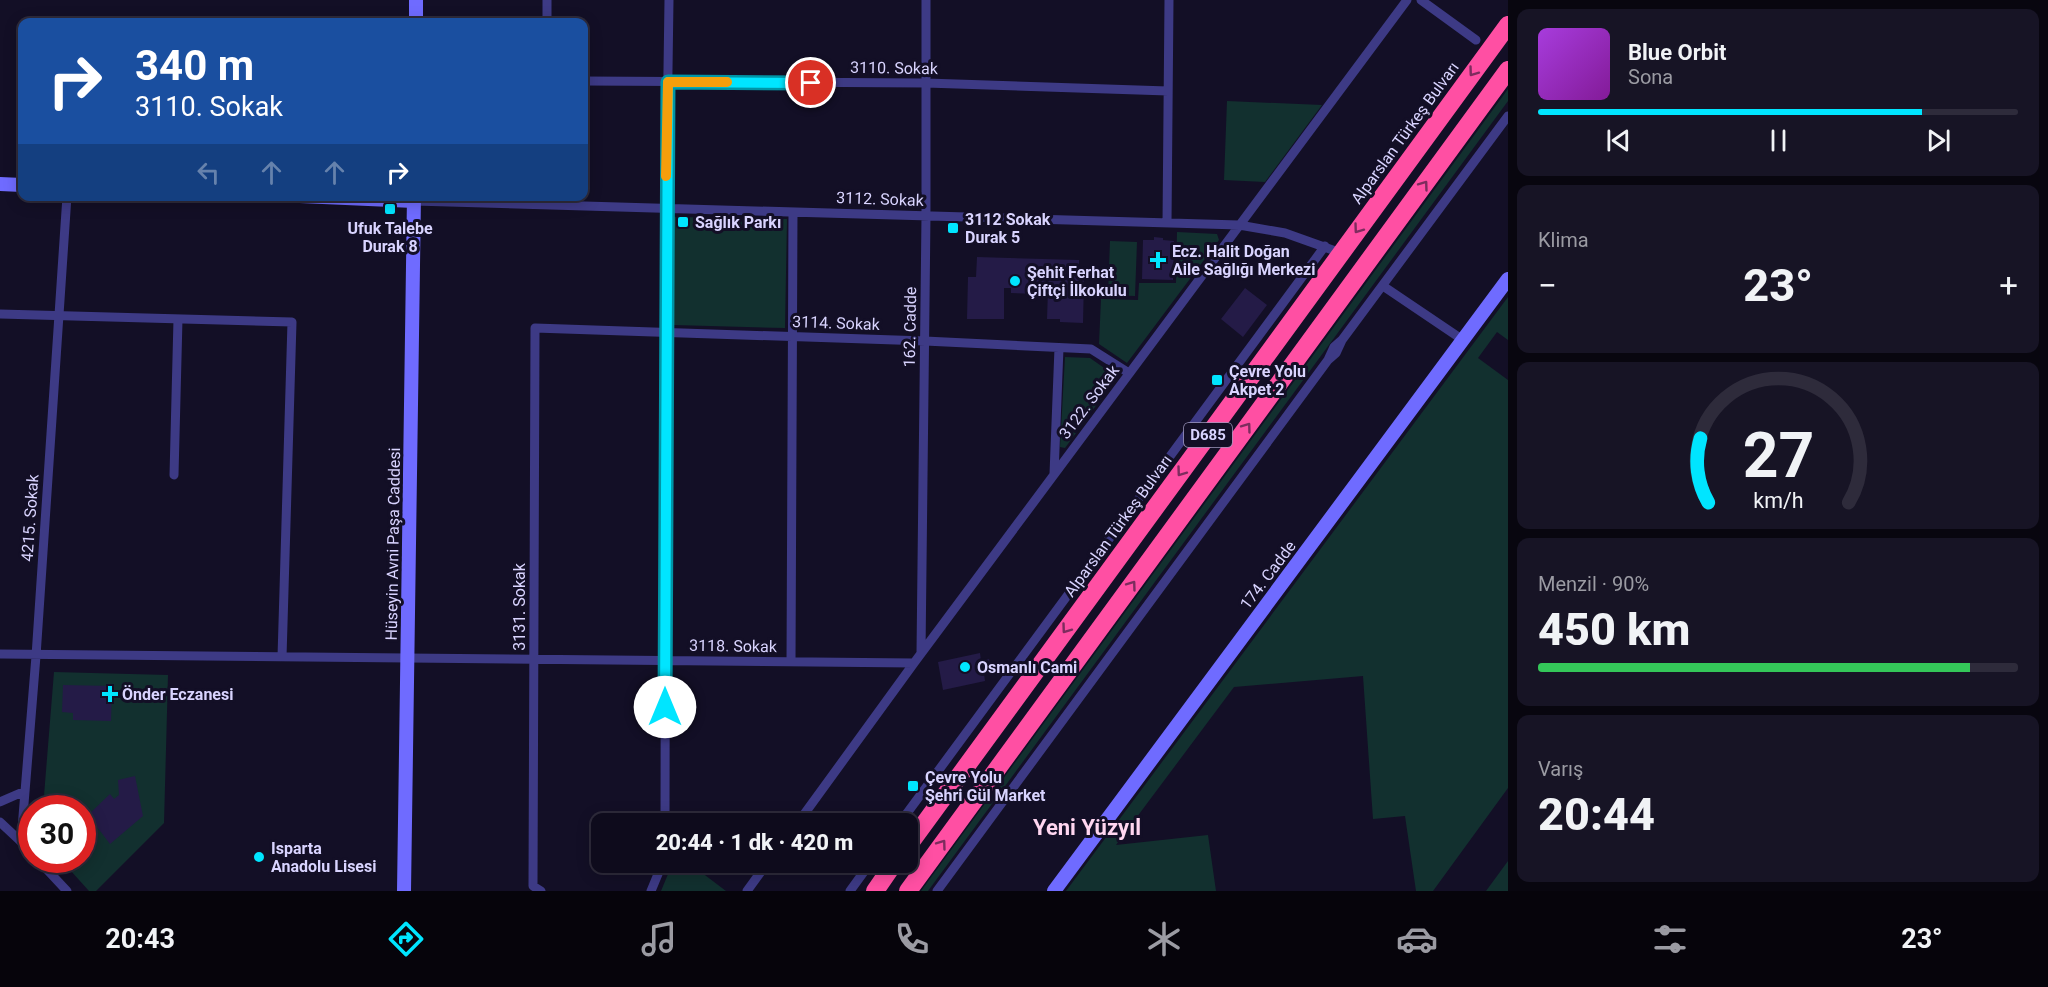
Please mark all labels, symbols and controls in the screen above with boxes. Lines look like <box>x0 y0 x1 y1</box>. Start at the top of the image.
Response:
text: Blue Orbit <box>1628 40 1726 65</box>
text: 340 m <box>135 41 254 90</box>
icon: right <box>36 42 114 120</box>
pin <box>785 57 836 108</box>
street label: 3110. Sokak <box>850 58 939 78</box>
street label: Alparslan Türkeş Bulvarı <box>1347 58 1463 208</box>
text: Sona <box>1628 65 1673 89</box>
icon: arrive <box>794 66 827 99</box>
one-way arrow <box>1470 66 1481 77</box>
text: 3110. Sokak <box>135 91 283 123</box>
icon: previous <box>1602 124 1635 157</box>
icon: pause <box>1762 124 1795 157</box>
icon: next <box>1922 124 1955 157</box>
icon: left <box>192 156 225 189</box>
icon: ahead <box>255 156 288 189</box>
icon: ahead <box>318 156 351 189</box>
icon: right <box>381 156 414 189</box>
one-way arrow <box>1417 180 1428 191</box>
street label: 3112. Sokak <box>836 188 925 210</box>
marker: Ufuk Talebe Durak 8 <box>383 202 397 216</box>
place label: 3112 Sokak Durak 5 <box>965 210 1051 247</box>
place label: Sağlık Parkı <box>695 213 781 232</box>
marker: Sağlık Parkı <box>676 215 690 229</box>
place label: Ufuk Talebe Durak 8 <box>347 219 433 256</box>
marker: 3112 Sokak Durak 5 <box>946 221 960 235</box>
one-way arrow <box>1355 223 1366 234</box>
text: Klima <box>1538 228 1589 252</box>
place label: Ecz. Halit Doğan Aile Sağlığı Merkezi <box>1172 242 1315 279</box>
marker: Ecz. Halit Doğan Aile Sağlığı Merkezi <box>1149 251 1167 269</box>
text: 23° <box>1743 259 1813 312</box>
place label: Şehit Ferhat Çiftçi İlkokulu <box>1027 263 1127 300</box>
text: − <box>1538 266 1557 305</box>
text: + <box>1999 266 2018 305</box>
marker: Şehit Ferhat Çiftçi İlkokulu <box>1008 274 1022 288</box>
street label: 162. Cadde <box>900 286 920 368</box>
street label: 3114. Sokak <box>792 312 881 334</box>
street label: 3122. Sokak <box>1055 361 1124 443</box>
place label: Çevre Yolu Akpet 2 <box>1229 362 1306 399</box>
marker: Çevre Yolu Akpet 2 <box>1210 373 1224 387</box>
text: 27 <box>1742 419 1814 492</box>
road number: D685 <box>1184 423 1232 447</box>
one-way arrow <box>1240 423 1251 434</box>
street label: Hüseyin Avni Paşa Caddesi <box>382 447 404 641</box>
street label: Alparslan Türkeş Bulvarı <box>1060 451 1176 601</box>
one-way arrow <box>1177 465 1188 476</box>
street label: 4215. Sokak <box>17 473 43 562</box>
text: km/h <box>1753 488 1803 513</box>
street label: 174. Cadde <box>1236 537 1300 613</box>
street label: 3131. Sokak <box>510 562 529 651</box>
text: Menzil · 90% <box>1538 572 1649 596</box>
one-way arrow <box>1125 580 1136 591</box>
text: 450 km <box>1538 603 1690 656</box>
one-way arrow <box>1062 622 1073 633</box>
street label: 3118. Sokak <box>689 636 778 656</box>
place label: Osmanlı Cami <box>977 658 1077 677</box>
marker: Osmanlı Cami <box>958 660 972 674</box>
position arrow <box>633 675 697 739</box>
place label: Önder Eczanesi <box>122 685 233 704</box>
marker: Önder Eczanesi <box>103 687 117 701</box>
text: Varış <box>1538 757 1583 781</box>
place label: Çevre Yolu Şehri Gül Market <box>925 768 1046 805</box>
marker: Çevre Yolu Şehri Gül Market <box>906 779 920 793</box>
text: 20:44 <box>1538 788 1655 841</box>
speed limit sign: 30 <box>18 795 96 873</box>
district label: Yeni Yüzyıl <box>1033 815 1141 840</box>
text: 20:44 · 1 dk · 420 m <box>656 830 853 855</box>
place label: Isparta Anadolu Lisesi <box>271 839 376 876</box>
one-way arrow <box>935 839 946 850</box>
marker: Isparta Anadolu Lisesi <box>252 850 266 864</box>
icon: directions <box>385 918 427 960</box>
icon: music <box>638 918 680 960</box>
icon: phone <box>891 918 933 960</box>
icon: climate <box>1143 918 1185 960</box>
icon: car <box>1396 918 1438 960</box>
icon: filters <box>1649 918 1691 960</box>
text: 20:43 <box>105 923 175 955</box>
text: 23° <box>1901 923 1943 955</box>

